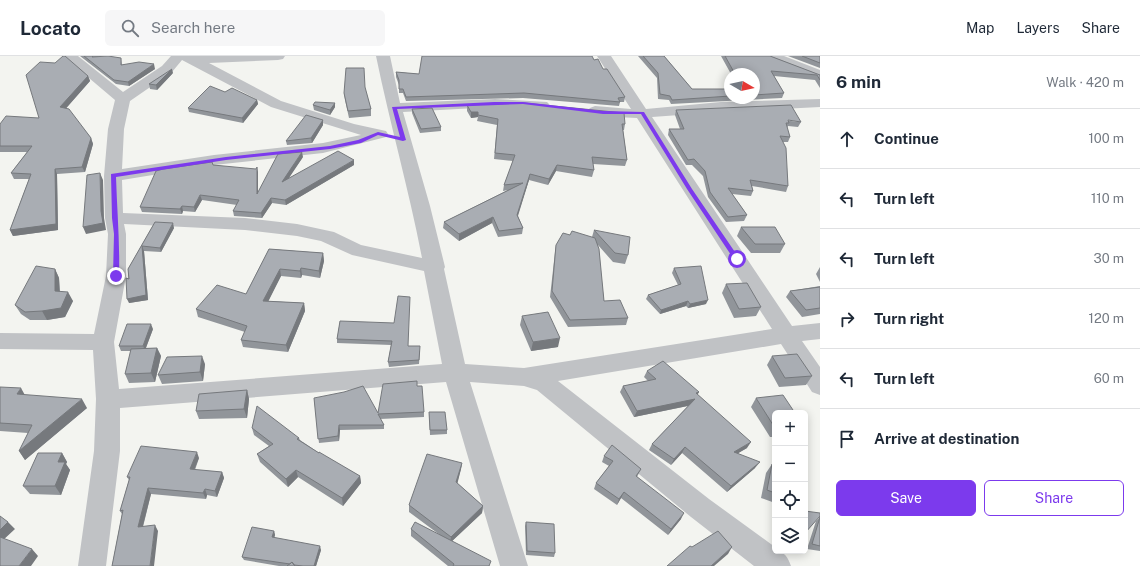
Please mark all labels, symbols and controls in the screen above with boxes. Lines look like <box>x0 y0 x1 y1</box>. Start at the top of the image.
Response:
search box <box>105 10 385 46</box>
text: Locato <box>20 17 81 39</box>
icon: search <box>119 17 141 39</box>
text: Search here <box>151 19 235 36</box>
text: Map <box>966 20 994 36</box>
text: Layers <box>1016 20 1060 36</box>
text: Share <box>1082 20 1120 36</box>
north arrow <box>724 68 760 104</box>
text: 6 min <box>836 72 881 92</box>
text: Walk · 420 m <box>1046 75 1124 90</box>
icon: ahead <box>836 128 858 150</box>
text: Continue <box>874 130 939 147</box>
text: 100 m <box>1088 131 1124 146</box>
icon: left <box>836 188 858 210</box>
text: Turn left <box>874 190 935 207</box>
text: 110 m <box>1091 191 1124 206</box>
icon: left <box>836 248 858 270</box>
route start <box>728 250 746 268</box>
text: Turn left <box>874 250 935 267</box>
text: 30 m <box>1094 251 1124 266</box>
route end <box>107 267 125 285</box>
icon: right <box>836 308 858 330</box>
text: Turn right <box>874 310 944 327</box>
text: 120 m <box>1089 311 1124 326</box>
icon: left <box>836 368 858 390</box>
text: Turn left <box>874 370 935 387</box>
text: 60 m <box>1094 371 1124 386</box>
map controls <box>772 410 808 554</box>
button: + <box>772 410 808 446</box>
icon: arrive <box>836 428 858 450</box>
text: Arrive at destination <box>874 430 1019 447</box>
button: − <box>772 446 808 482</box>
button: Save <box>836 480 976 516</box>
button: Share <box>984 480 1124 516</box>
button: locate <box>772 482 808 518</box>
button: layers <box>772 518 808 554</box>

